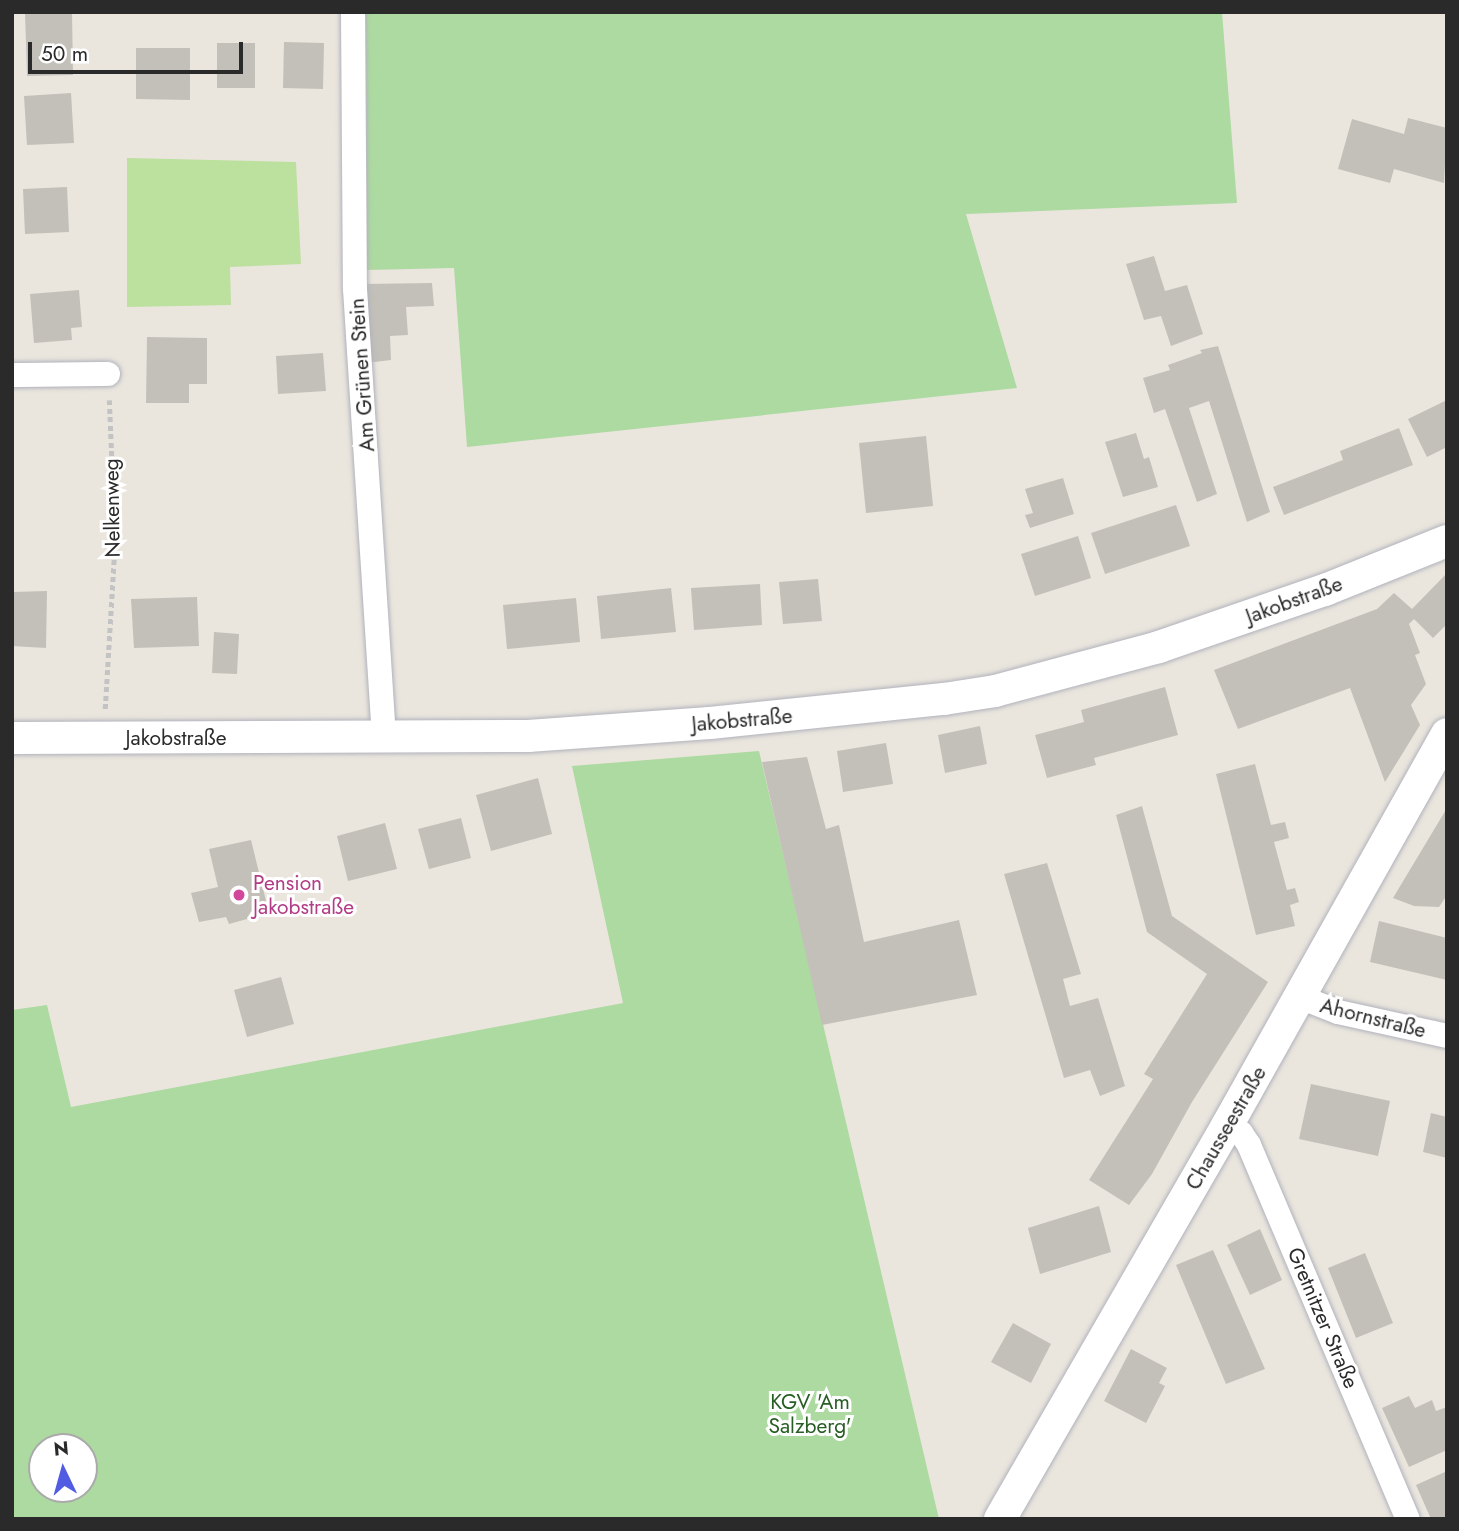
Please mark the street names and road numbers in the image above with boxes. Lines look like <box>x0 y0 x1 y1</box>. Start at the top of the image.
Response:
street label: Am Grünen Stein <box>344 297 380 453</box>
street label: Nelkenweg <box>99 458 125 558</box>
street label: Jakobstraße <box>1242 571 1346 629</box>
street label: Jakobstraße <box>691 703 793 737</box>
street label: Jakobstraße <box>126 725 226 751</box>
street label: Ahornstraße <box>1318 993 1428 1043</box>
street label: Chausseestraße <box>1180 1062 1272 1194</box>
street label: Gretnitzer Straße <box>1282 1244 1364 1392</box>

